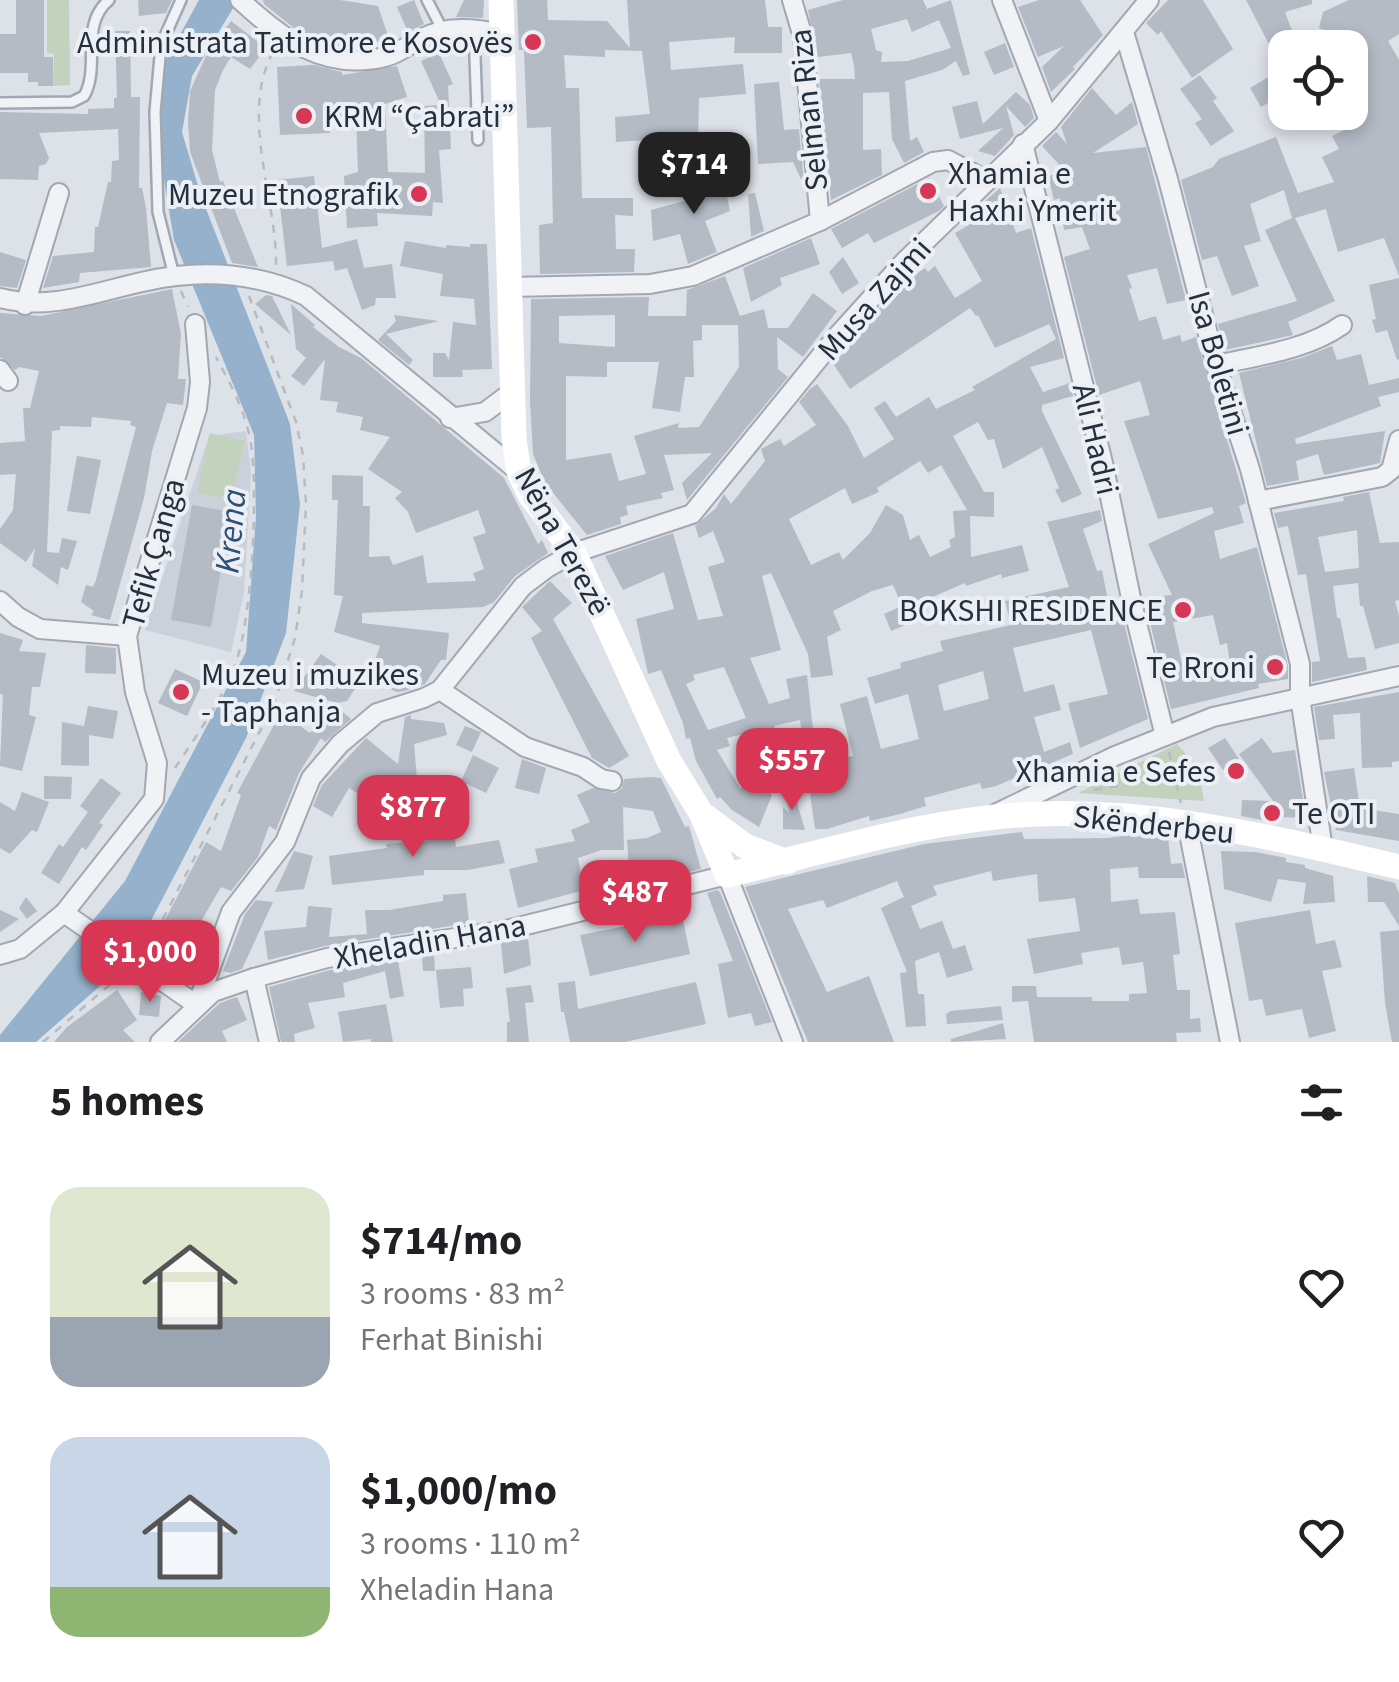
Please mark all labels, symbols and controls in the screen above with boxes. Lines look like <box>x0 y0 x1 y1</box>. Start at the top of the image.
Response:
place label: Administrata Tatimore e Kosovës <box>77 20 513 66</box>
street label: Selman Riza <box>778 27 840 193</box>
map controls <box>1268 30 1368 130</box>
button: locate <box>1268 30 1368 130</box>
marker: Administrata Tatimore e Kosovës <box>522 31 544 53</box>
place label: KRM “Çabrati” <box>324 94 515 140</box>
marker: KRM “Çabrati” <box>293 105 315 127</box>
pin: $714 <box>635 132 753 217</box>
text: $714 <box>660 141 728 187</box>
place label: Xhamia e Haxhi Ymerit <box>948 151 1117 234</box>
place label: Muzeu Etnografik <box>168 172 399 218</box>
marker: Xhamia e Haxhi Ymerit <box>917 180 939 202</box>
marker: Muzeu Etnografik <box>408 183 430 205</box>
street label: Musa Zajmi <box>807 228 943 371</box>
street label: Isa Boletini <box>1175 286 1261 441</box>
street label: Ali Hadri <box>1060 379 1130 500</box>
street label: Nëna Terezë <box>502 459 622 624</box>
street label: Tefik Çanga <box>111 473 197 634</box>
water label: Krena <box>202 487 260 576</box>
place label: BOKSHI RESIDENCE <box>899 588 1163 634</box>
marker: BOKSHI RESIDENCE <box>1172 599 1194 621</box>
place label: Te Rroni <box>1146 645 1255 691</box>
place label: Muzeu i muzikes - Taphanja <box>201 652 419 735</box>
marker: Te Rroni <box>1264 656 1286 678</box>
marker: Muzeu i muzikes - Taphanja <box>170 681 192 703</box>
pin: $557 <box>733 728 851 813</box>
text: $557 <box>758 737 826 783</box>
place label: Xhamia e Sefes <box>1016 749 1216 795</box>
marker: Xhamia e Sefes <box>1225 760 1247 782</box>
pin: $877 <box>354 775 472 860</box>
text: $877 <box>379 784 447 830</box>
place label: Te OTI <box>1292 791 1375 837</box>
street label: Skënderbeu <box>1071 794 1237 856</box>
marker: Te OTI <box>1261 802 1283 824</box>
pin: $487 <box>576 860 694 945</box>
text: $487 <box>601 869 669 915</box>
street label: Xheladin Hana <box>331 902 530 981</box>
pin: $1,000 <box>69 920 231 1005</box>
text: $1,000 <box>103 929 197 975</box>
text: 5 homes <box>50 1072 204 1132</box>
icon: filters <box>1294 1075 1349 1130</box>
text: $714/mo <box>360 1211 522 1271</box>
icon: home <box>130 1227 250 1347</box>
icon: heart <box>1294 1260 1349 1315</box>
text: 3 rooms · 83 m² <box>360 1271 565 1317</box>
text: Ferhat Binishi <box>360 1317 543 1363</box>
text: $1,000/mo <box>360 1461 557 1521</box>
icon: home <box>130 1477 250 1597</box>
icon: heart <box>1294 1510 1349 1565</box>
text: 3 rooms · 110 m² <box>360 1521 581 1567</box>
text: Xheladin Hana <box>360 1567 554 1613</box>

